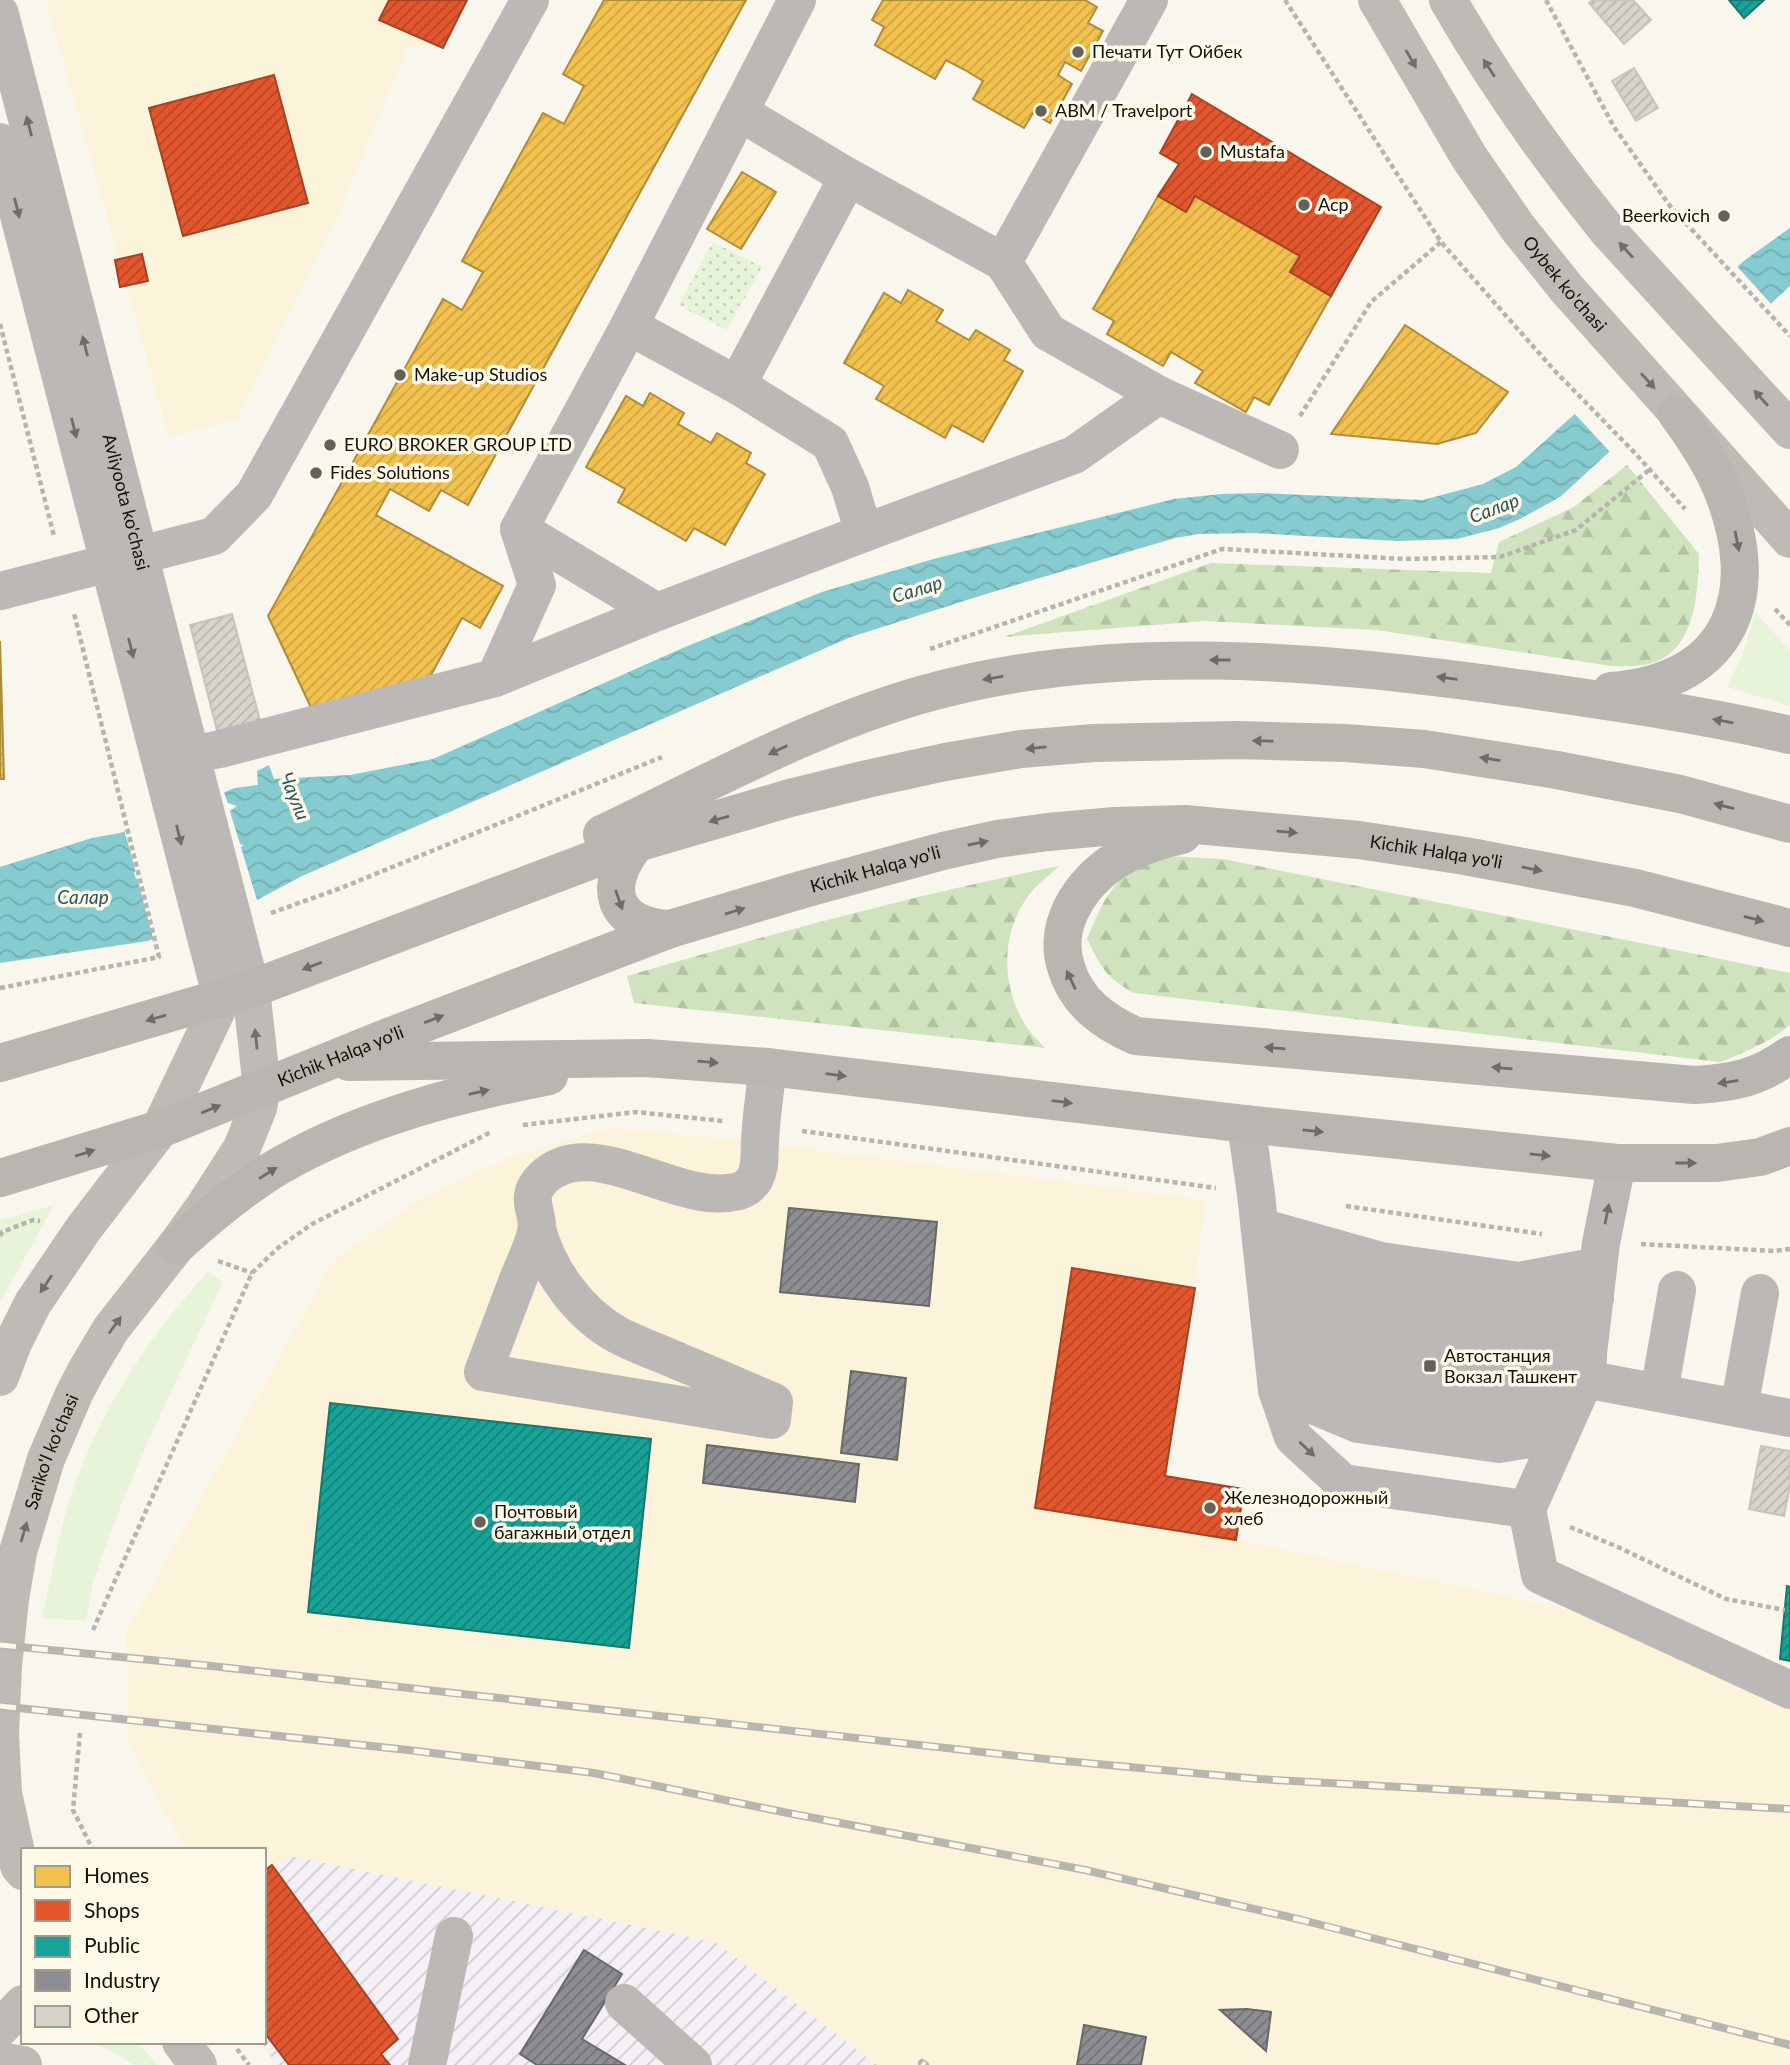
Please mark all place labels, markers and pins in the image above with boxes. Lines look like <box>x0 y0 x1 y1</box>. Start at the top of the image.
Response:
place label: Печати Тут Ойбек <box>1092 40 1243 62</box>
marker: Печати Тут Ойбек <box>1070 44 1086 60</box>
place label: ABM / Travelport <box>1055 99 1193 121</box>
marker: ABM / Travelport <box>1033 103 1049 119</box>
place label: Mustafa <box>1220 140 1285 162</box>
marker: Mustafa <box>1198 144 1214 160</box>
place label: Аср <box>1318 193 1349 215</box>
marker: Аср <box>1296 197 1312 213</box>
place label: Beerkovich <box>1622 204 1710 226</box>
marker: Beerkovich <box>1716 208 1732 224</box>
place label: Make-up Studios <box>414 363 547 385</box>
marker: Make-up Studios <box>392 367 408 383</box>
place label: EURO BROKER GROUP LTD <box>344 433 572 455</box>
marker: EURO BROKER GROUP LTD <box>322 437 338 453</box>
place label: Fides Solutions <box>330 461 450 483</box>
marker: Fides Solutions <box>308 465 324 481</box>
place label: Автостанция Вокзал Ташкент <box>1444 1344 1577 1387</box>
marker: Автостанция Вокзал Ташкент <box>1422 1358 1438 1374</box>
place label: Железнодорожный хлеб <box>1224 1486 1388 1529</box>
place label: Почтовый багажный отдел <box>494 1500 631 1543</box>
marker: Железнодорожный хлеб <box>1202 1500 1218 1516</box>
marker: Почтовый багажный отдел <box>472 1514 488 1530</box>

